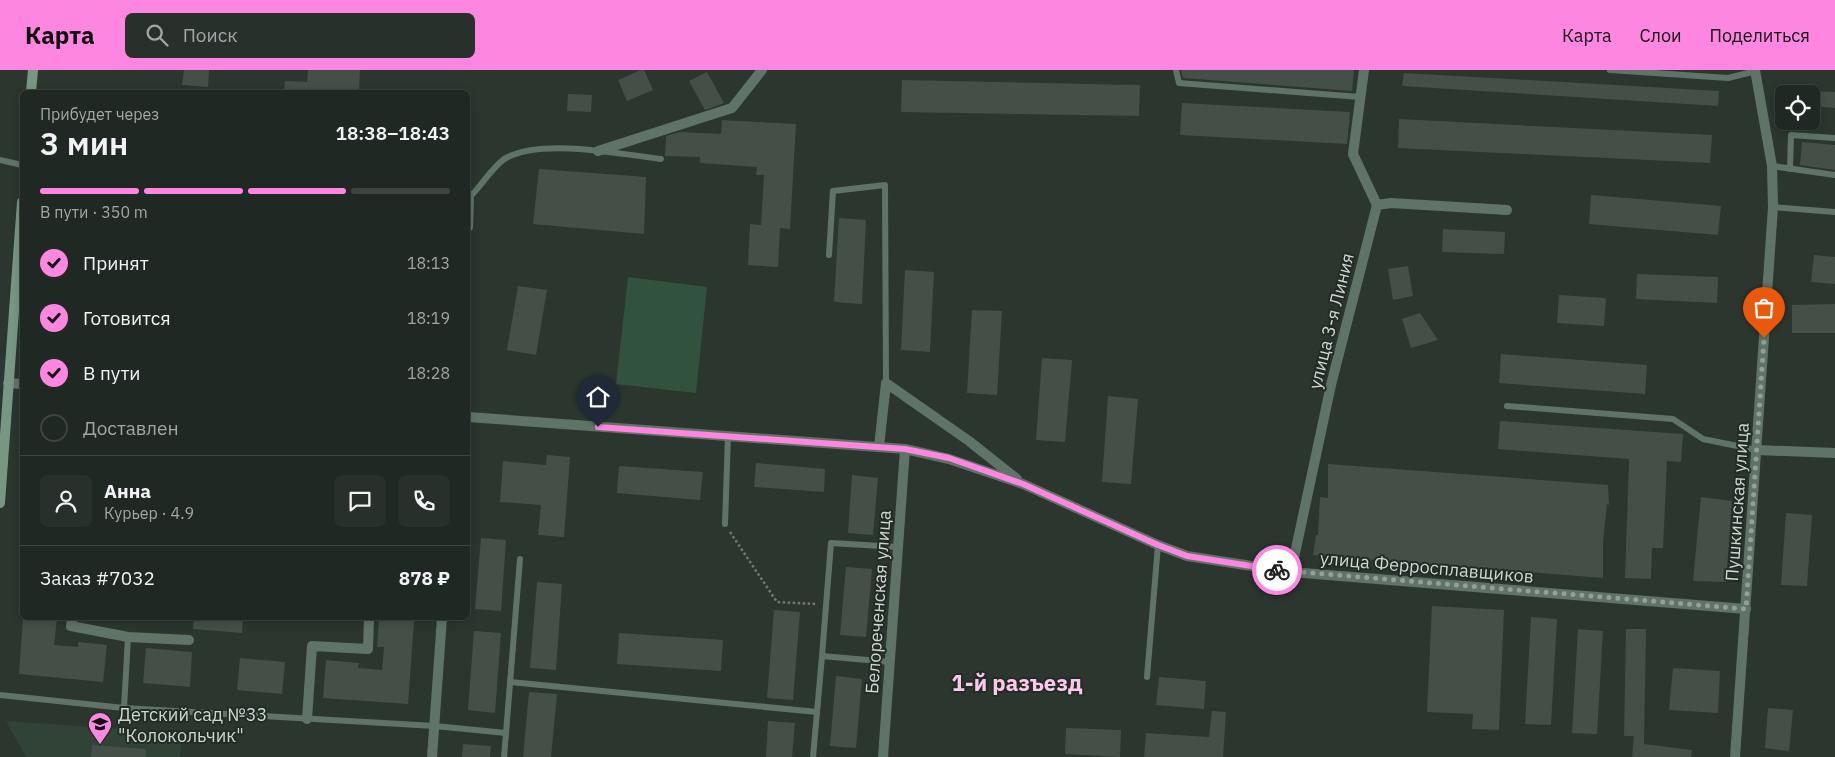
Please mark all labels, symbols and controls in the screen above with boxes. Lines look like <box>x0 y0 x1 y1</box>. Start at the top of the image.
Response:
search box <box>125 13 475 58</box>
text: Карта <box>25 19 95 51</box>
icon: search <box>143 21 171 49</box>
text: Поиск <box>183 23 238 47</box>
text: Карта <box>1562 24 1612 47</box>
text: Слои <box>1640 24 1682 47</box>
text: Поделиться <box>1710 24 1810 47</box>
map controls <box>1775 85 1820 130</box>
button: locate <box>1775 85 1820 130</box>
text: Прибудет через <box>40 104 159 124</box>
text: 18:38–18:43 <box>336 121 450 145</box>
text: 3 мин <box>40 122 128 164</box>
text: В пути · 350 m <box>40 202 148 222</box>
icon: check <box>40 249 68 277</box>
street label: улица 3-я Линия <box>1303 250 1359 392</box>
text: Принят <box>83 251 149 275</box>
text: 18:13 <box>407 253 450 273</box>
pin <box>1743 287 1785 338</box>
icon: bag <box>1750 294 1778 322</box>
icon: check <box>40 304 68 332</box>
text: Готовится <box>83 306 171 330</box>
text: 18:19 <box>407 308 450 328</box>
icon: check <box>40 359 68 387</box>
text: В пути <box>83 361 141 385</box>
text: 18:28 <box>407 363 450 383</box>
pin <box>577 376 619 427</box>
icon: home <box>584 383 612 411</box>
text: Доставлен <box>83 416 179 440</box>
street label: Пушкинская улица <box>1720 422 1754 582</box>
button: person <box>40 475 92 527</box>
button: chat <box>334 475 386 527</box>
button: phone <box>398 475 450 527</box>
text: Анна <box>104 479 151 503</box>
text: Курьер · 4.9 <box>104 503 194 523</box>
street label: Белореченская улица <box>860 509 896 695</box>
courier <box>1252 545 1302 595</box>
street label: улица Ферросплавщиков <box>1319 546 1535 588</box>
icon: bike <box>1263 556 1291 584</box>
text: Заказ #7032 <box>40 566 155 590</box>
text: 878 ₽ <box>399 566 450 590</box>
district label: 1-й разъезд <box>952 668 1083 697</box>
place label: Детский сад №33 "Колокольчик" <box>118 703 267 747</box>
school or university icon: Детский сад №33 "Колокольчик" <box>87 711 113 745</box>

